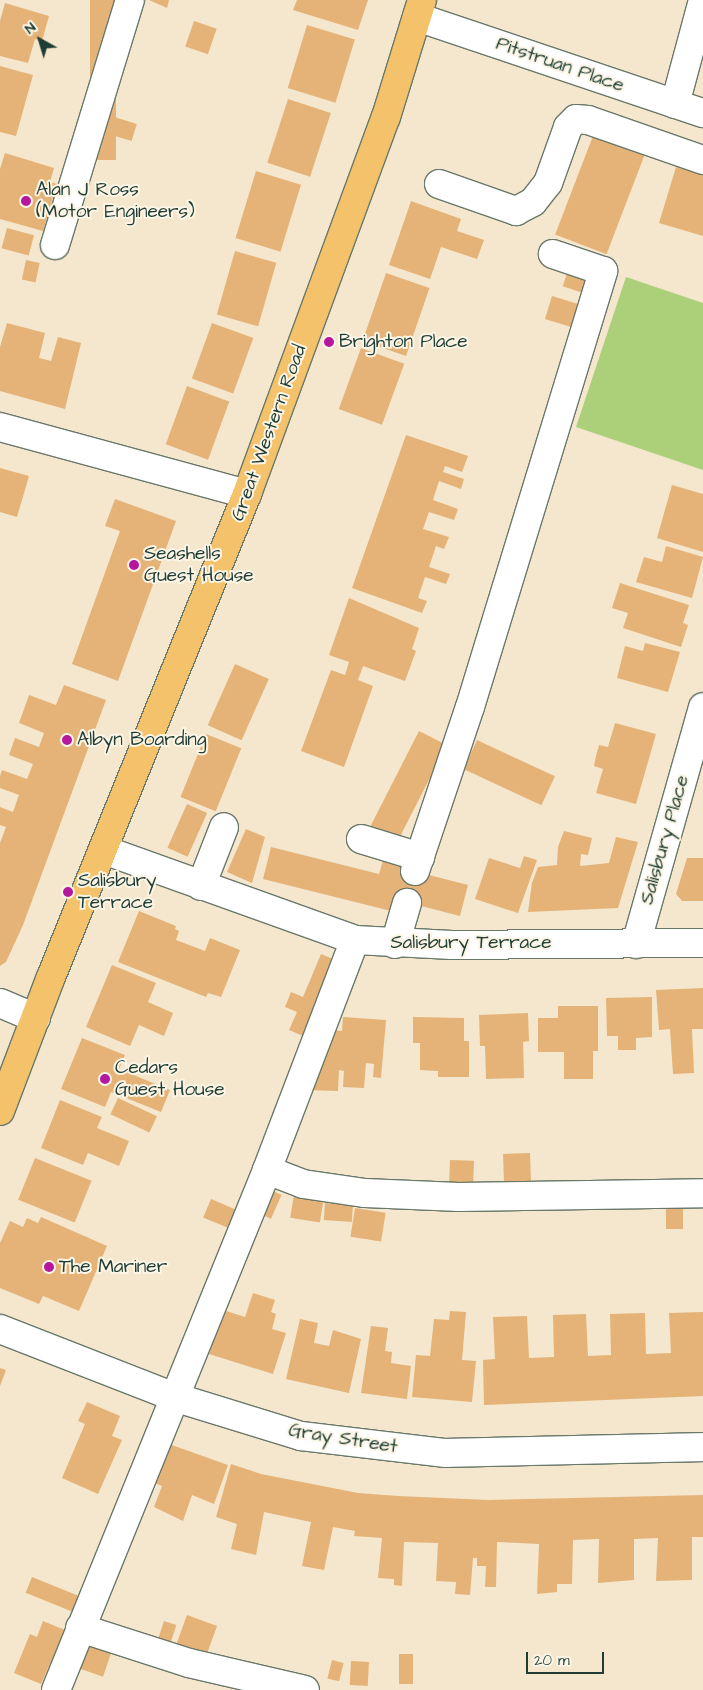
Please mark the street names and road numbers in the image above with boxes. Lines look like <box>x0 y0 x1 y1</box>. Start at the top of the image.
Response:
street label: Pitstruan Place <box>493 32 627 98</box>
street label: Great Western Road <box>227 342 311 524</box>
street label: Salisbury Place <box>636 773 694 907</box>
street label: Salisbury Terrace <box>390 932 552 954</box>
street label: Gray Street <box>287 1419 399 1459</box>

